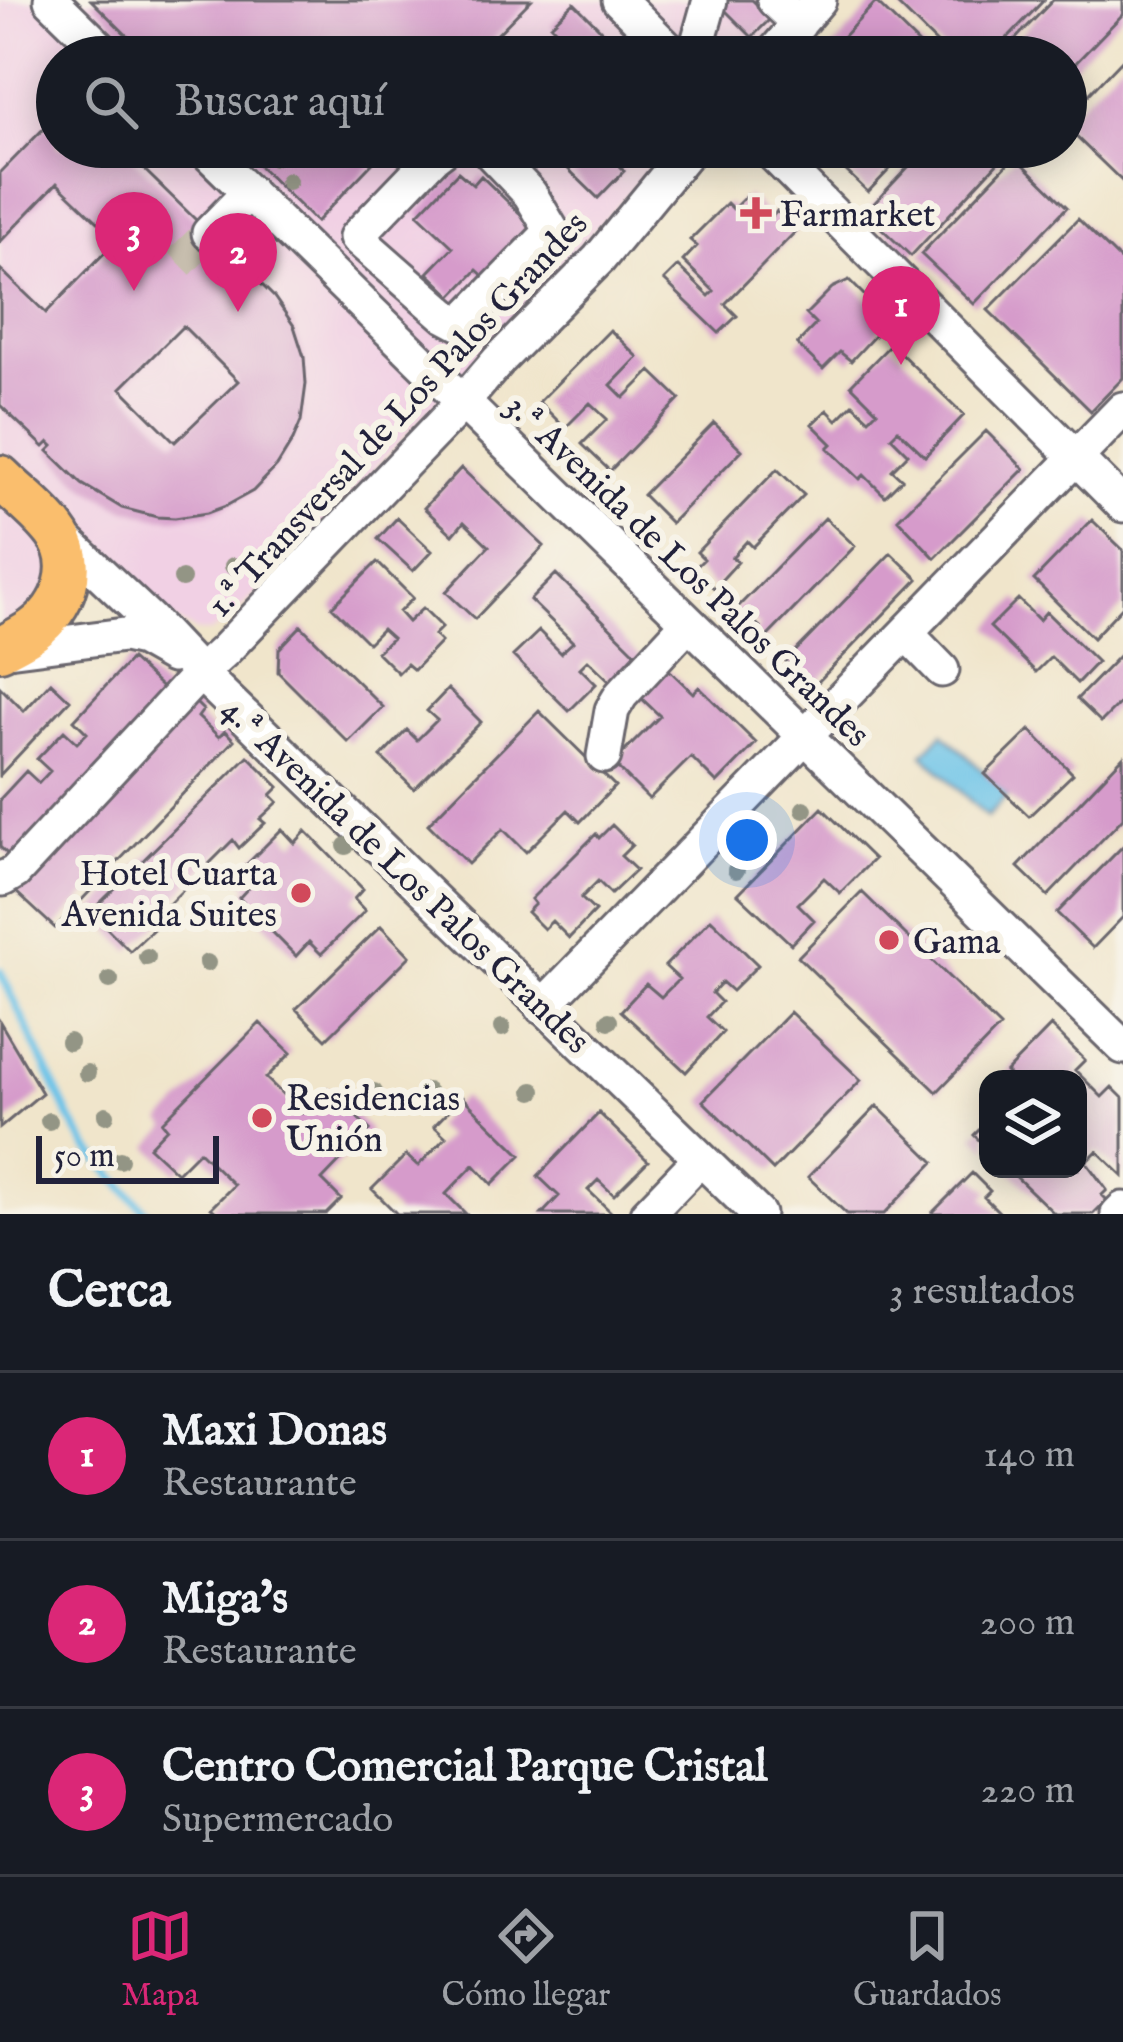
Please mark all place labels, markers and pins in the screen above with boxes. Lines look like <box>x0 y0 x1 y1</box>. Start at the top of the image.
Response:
pin: 3 <box>95 192 173 291</box>
place label: Farmarket <box>780 193 935 239</box>
marker: Farmarket <box>743 200 769 226</box>
pin: 2 <box>199 213 277 312</box>
pin: 1 <box>862 266 940 365</box>
place label: Hotel Cuarta Avenida Suites <box>61 852 277 939</box>
marker: Hotel Cuarta Avenida Suites <box>288 880 314 906</box>
place label: Gama <box>913 920 1001 966</box>
marker: Gama <box>876 927 902 953</box>
place label: Residencias Unión <box>286 1077 460 1164</box>
marker: Residencias Unión <box>249 1105 275 1131</box>

